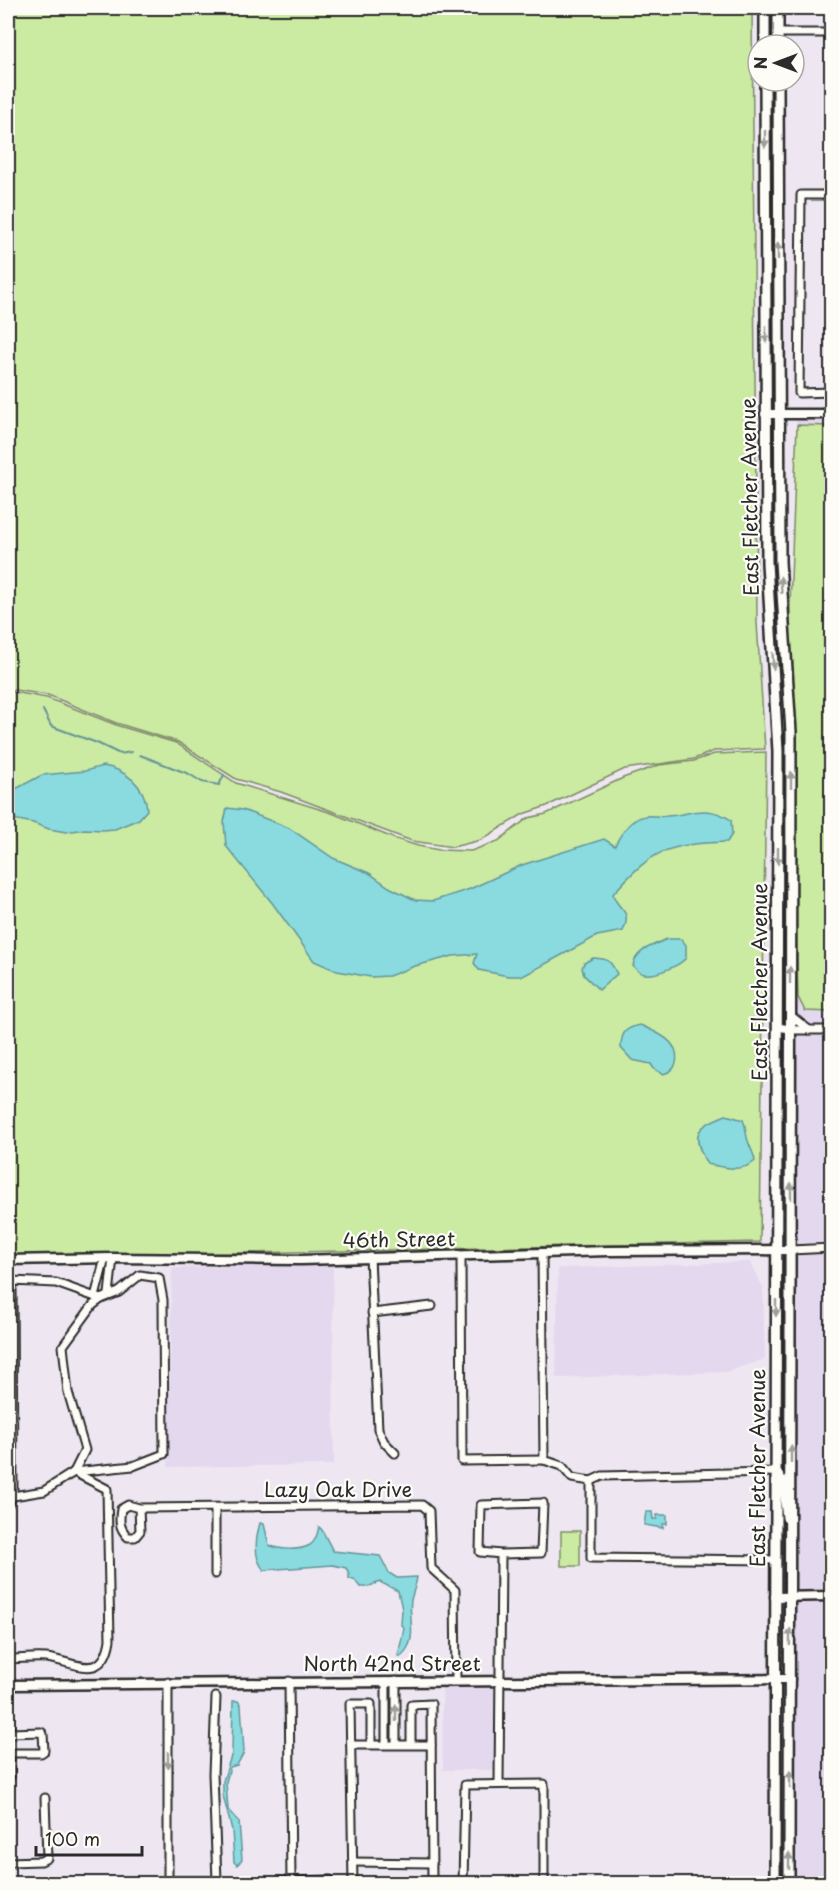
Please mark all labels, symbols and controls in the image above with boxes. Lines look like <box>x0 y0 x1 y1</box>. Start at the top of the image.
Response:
north arrow <box>746 33 806 93</box>
text: N <box>748 57 772 69</box>
one-way arrow <box>760 130 770 149</box>
one-way arrow <box>774 241 783 260</box>
one-way arrow <box>761 325 771 344</box>
street label: East Fletcher Avenue <box>732 397 766 597</box>
one-way arrow <box>777 576 786 595</box>
one-way arrow <box>768 652 778 671</box>
one-way arrow <box>786 771 796 790</box>
one-way arrow <box>773 847 783 866</box>
street label: East Fletcher Avenue <box>744 883 774 1081</box>
one-way arrow <box>785 966 795 985</box>
one-way arrow <box>786 1182 796 1201</box>
street label: 46th Street <box>342 1223 456 1255</box>
one-way arrow <box>771 1298 781 1317</box>
street label: East Fletcher Avenue <box>742 1369 772 1567</box>
one-way arrow <box>786 1444 796 1463</box>
street label: Lazy Oak Drive <box>264 1474 412 1504</box>
one-way arrow <box>785 1628 795 1647</box>
street label: North 42nd Street <box>303 1648 481 1678</box>
one-way arrow <box>391 1703 401 1722</box>
one-way arrow <box>163 1751 173 1770</box>
one-way arrow <box>785 1770 795 1789</box>
scale bar <box>36 1819 142 1857</box>
text: 100 m <box>45 1825 100 1852</box>
one-way arrow <box>784 1851 794 1870</box>

